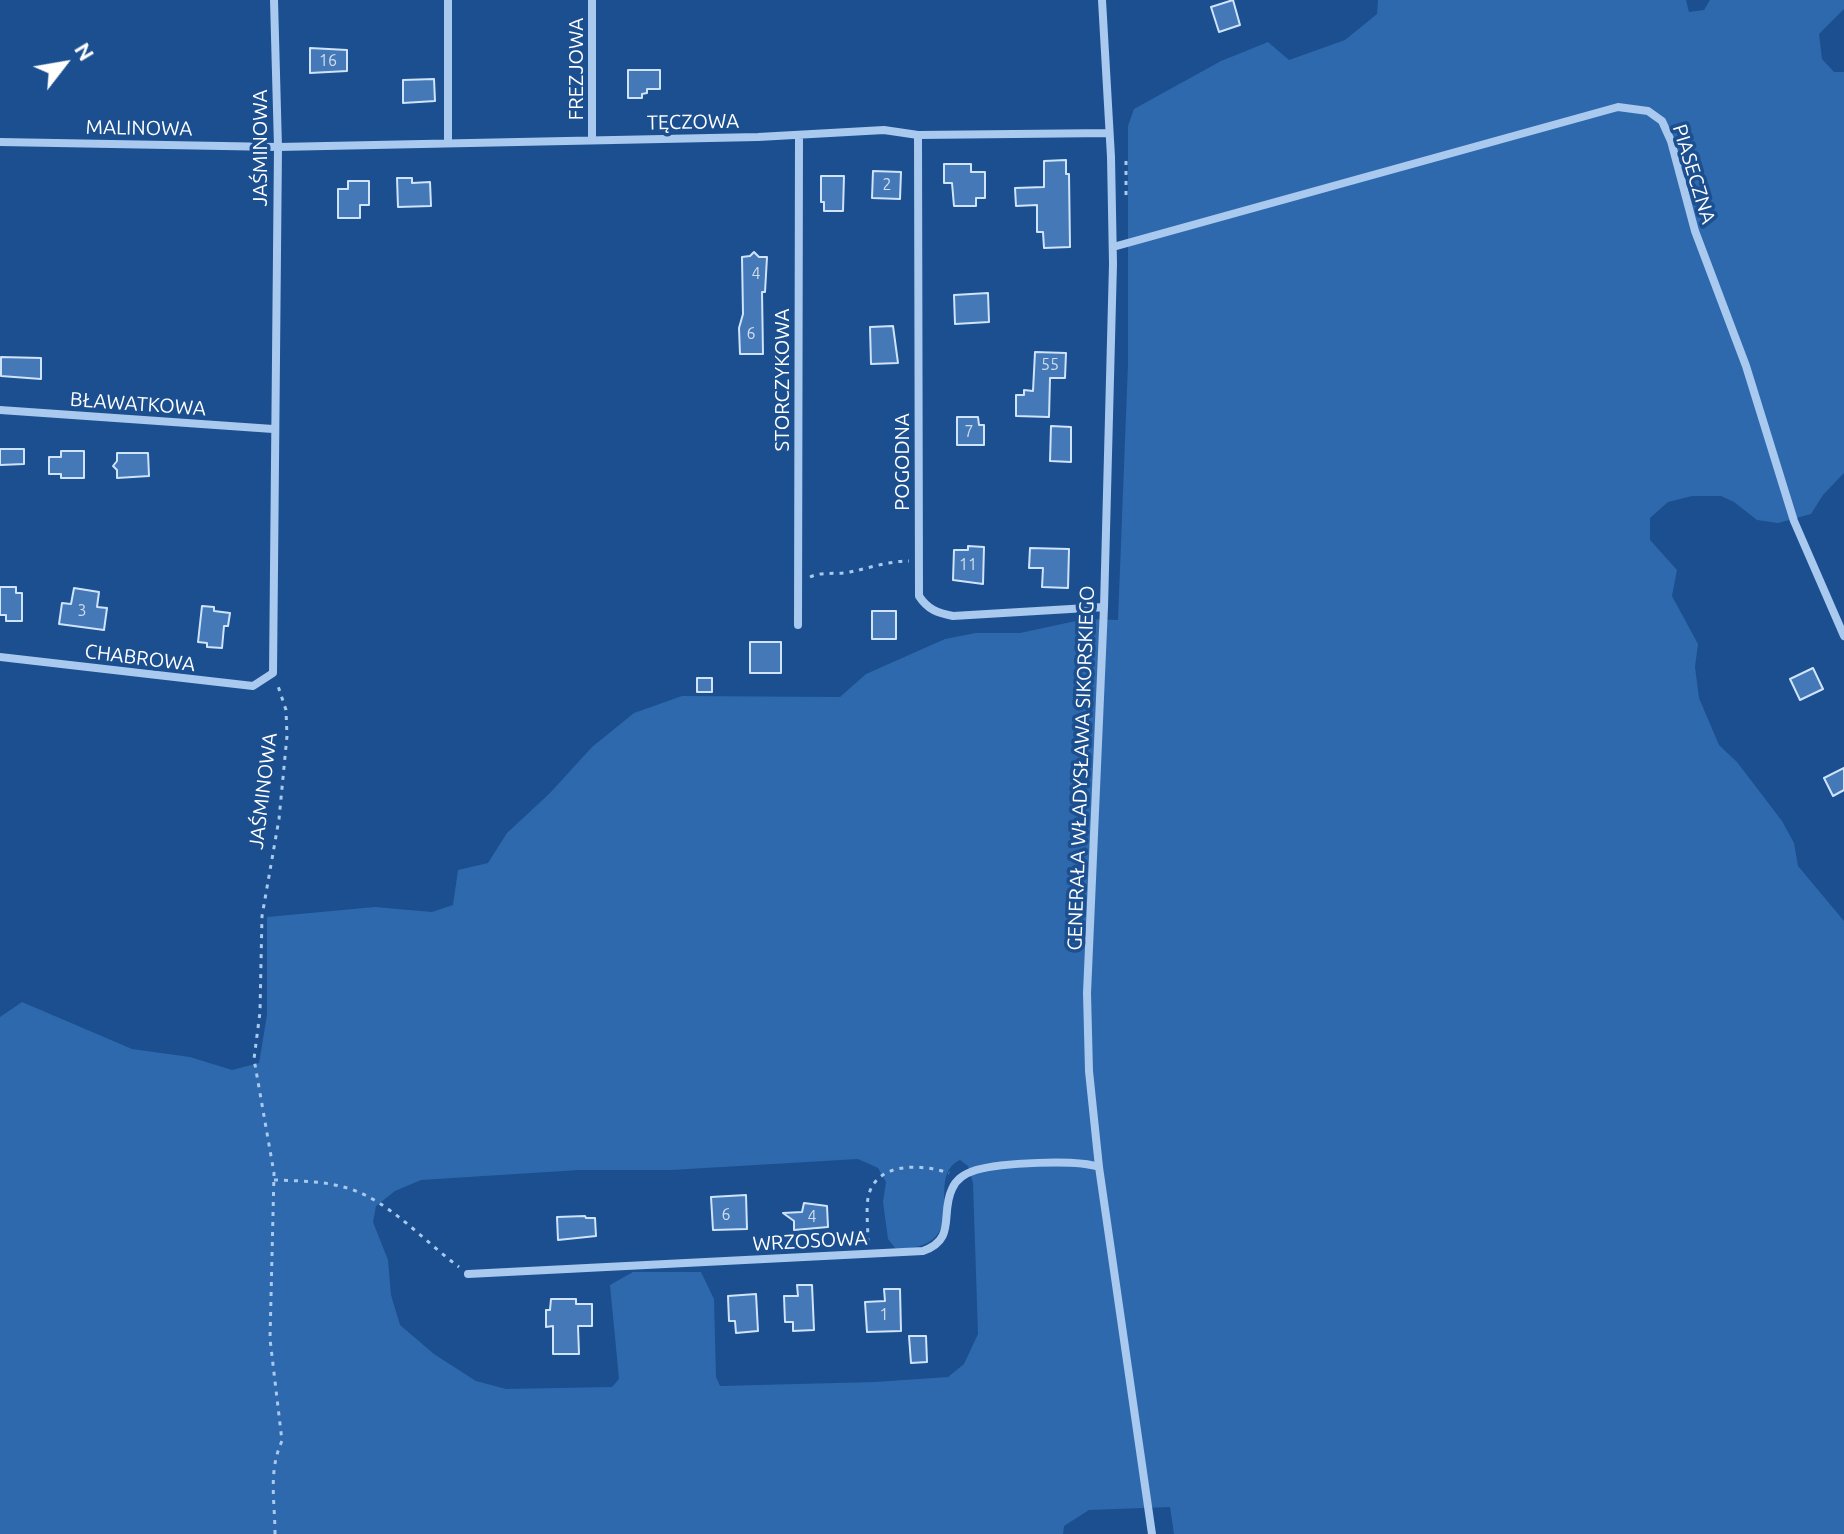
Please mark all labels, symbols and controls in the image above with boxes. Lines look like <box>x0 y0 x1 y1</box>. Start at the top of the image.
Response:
street label: FREZJOWA <box>564 18 588 120</box>
north arrow <box>24 24 104 104</box>
text: N <box>70 38 100 65</box>
house number: 16 <box>319 51 337 71</box>
street label: JAŚMINOWA <box>248 89 272 207</box>
street label: TĘCZOWA <box>647 109 739 135</box>
street label: MALINOWA <box>85 115 193 141</box>
street label: PIASECZNA <box>1667 121 1721 227</box>
house number: 2 <box>882 175 892 195</box>
house number: 4 <box>751 264 761 284</box>
street label: STORCZYKOWA <box>770 308 794 452</box>
house number: 6 <box>746 324 756 344</box>
house number: 55 <box>1041 355 1059 375</box>
street label: BŁAWATKOWA <box>69 387 207 421</box>
street label: POGODNA <box>890 413 914 511</box>
house number: 7 <box>964 422 974 442</box>
house number: 11 <box>959 555 977 575</box>
street label: GENERAŁA WŁADYSŁAWA SIKORSKIEGO <box>1063 585 1099 951</box>
house number: 3 <box>77 601 87 621</box>
street label: CHABROWA <box>83 639 197 677</box>
street label: JAŚMINOWA <box>244 731 282 851</box>
house number: 6 <box>721 1205 731 1225</box>
house number: 4 <box>807 1207 817 1227</box>
street label: WRZOSOWA <box>752 1226 868 1256</box>
house number: 1 <box>879 1305 889 1325</box>

